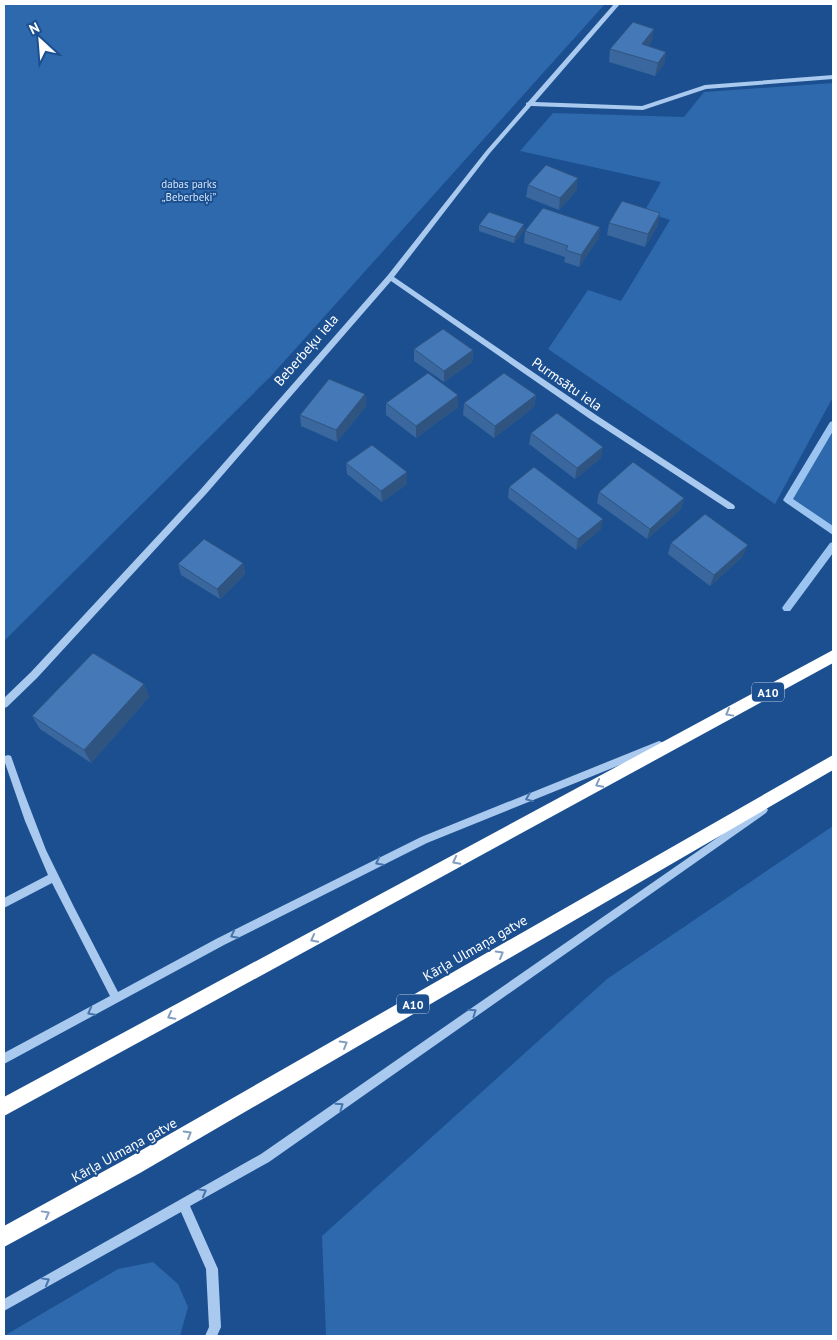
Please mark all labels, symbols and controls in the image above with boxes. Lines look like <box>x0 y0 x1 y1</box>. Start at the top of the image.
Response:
north arrow <box>15 15 65 65</box>
text: N <box>26 18 42 38</box>
park label: dabas parks „Beberbeķi” <box>161 177 217 205</box>
street label: Beberbeķu iela <box>270 310 342 390</box>
street label: Purmsātu iela <box>528 353 606 415</box>
road number: A10 <box>752 682 784 702</box>
one-way arrow <box>725 707 734 717</box>
one-way arrow <box>596 778 605 788</box>
one-way arrow <box>525 792 533 802</box>
one-way arrow <box>453 855 462 865</box>
one-way arrow <box>376 856 385 866</box>
street label: Kārļa Ulmaņa gatve <box>419 911 531 985</box>
one-way arrow <box>230 929 239 939</box>
one-way arrow <box>310 933 319 943</box>
one-way arrow <box>495 951 504 961</box>
road number: A10 <box>397 994 429 1014</box>
one-way arrow <box>87 1006 96 1016</box>
one-way arrow <box>467 1009 477 1018</box>
one-way arrow <box>167 1010 176 1020</box>
one-way arrow <box>339 1040 348 1050</box>
one-way arrow <box>334 1103 344 1112</box>
street label: Kārļa Ulmaņa gatve <box>68 1114 180 1186</box>
one-way arrow <box>183 1130 192 1140</box>
one-way arrow <box>197 1188 206 1198</box>
one-way arrow <box>41 1210 50 1220</box>
one-way arrow <box>41 1278 50 1288</box>

